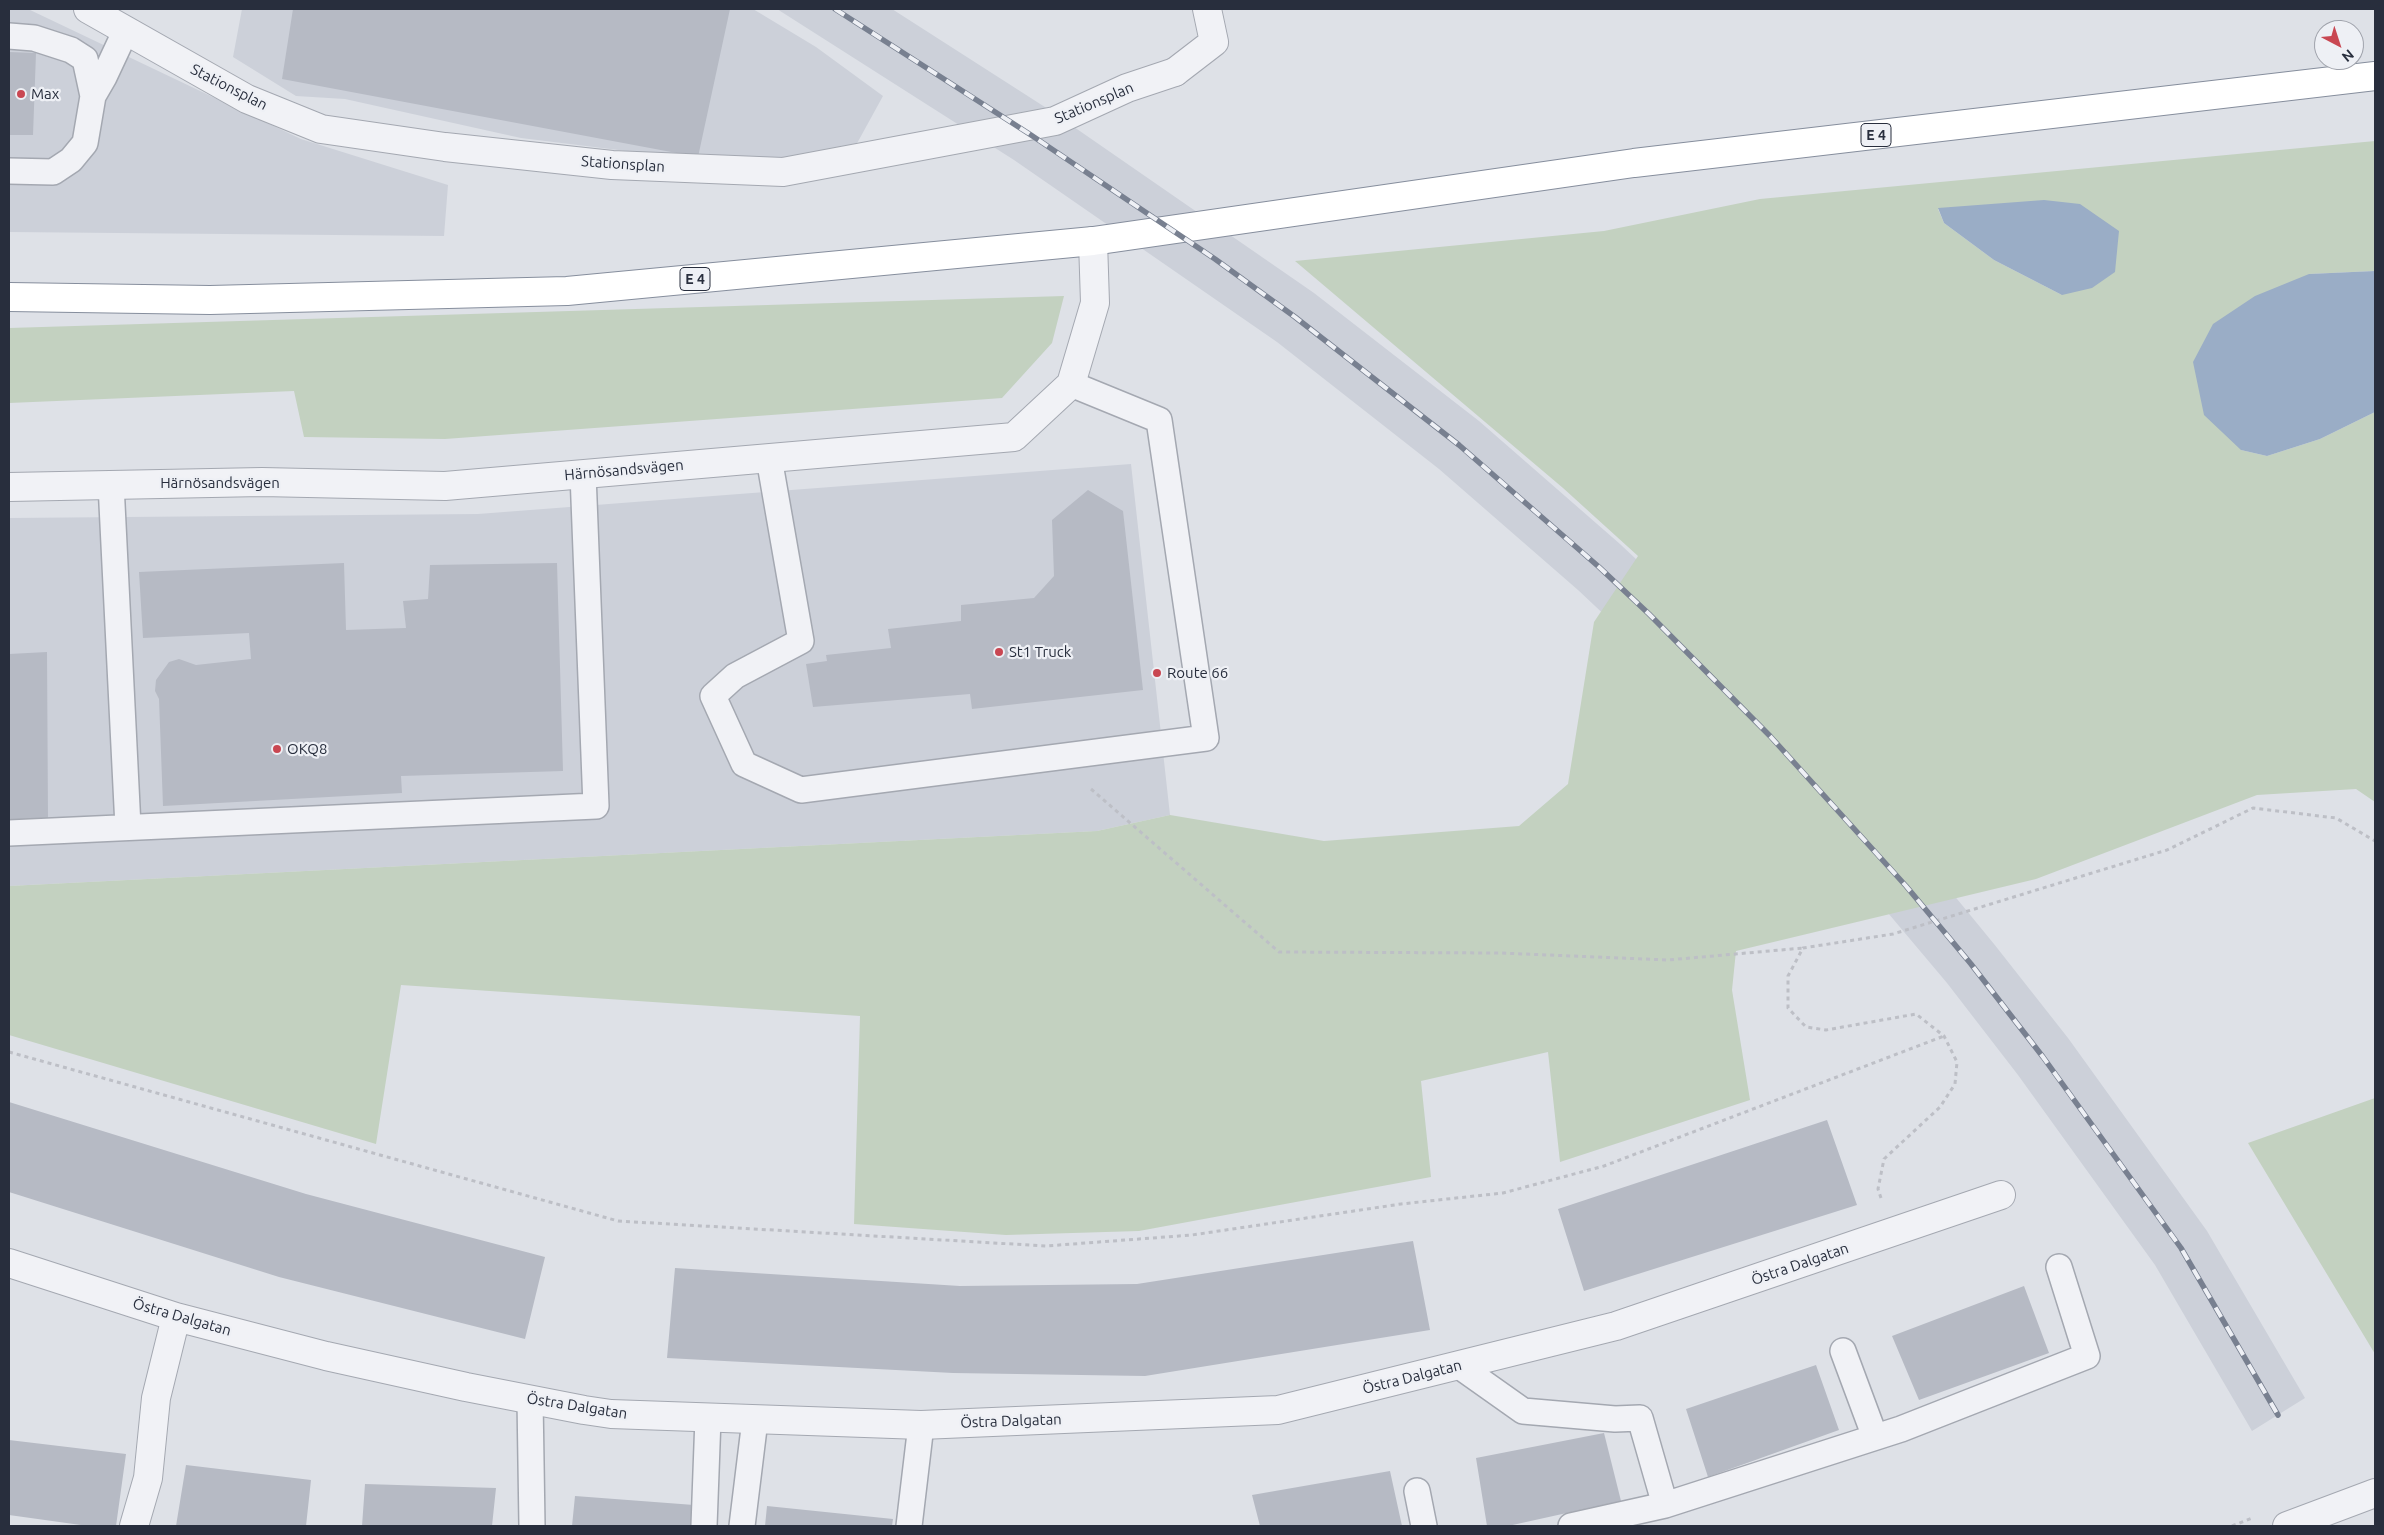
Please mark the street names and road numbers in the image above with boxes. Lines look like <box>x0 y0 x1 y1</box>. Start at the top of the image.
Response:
street label: Stationsplan <box>188 60 270 114</box>
street label: Stationsplan <box>1052 78 1136 128</box>
road number: E 4 <box>1861 124 1891 146</box>
street label: Stationsplan <box>581 152 665 176</box>
road number: E 4 <box>680 268 710 290</box>
street label: Härnösandsvägen <box>564 456 684 484</box>
street label: Härnösandsvägen <box>160 474 280 492</box>
street label: Östra Dalgatan <box>1749 1239 1851 1289</box>
street label: Östra Dalgatan <box>131 1294 233 1340</box>
street label: Östra Dalgatan <box>1361 1356 1463 1398</box>
street label: Östra Dalgatan <box>525 1389 629 1423</box>
street label: Östra Dalgatan <box>960 1410 1062 1432</box>

